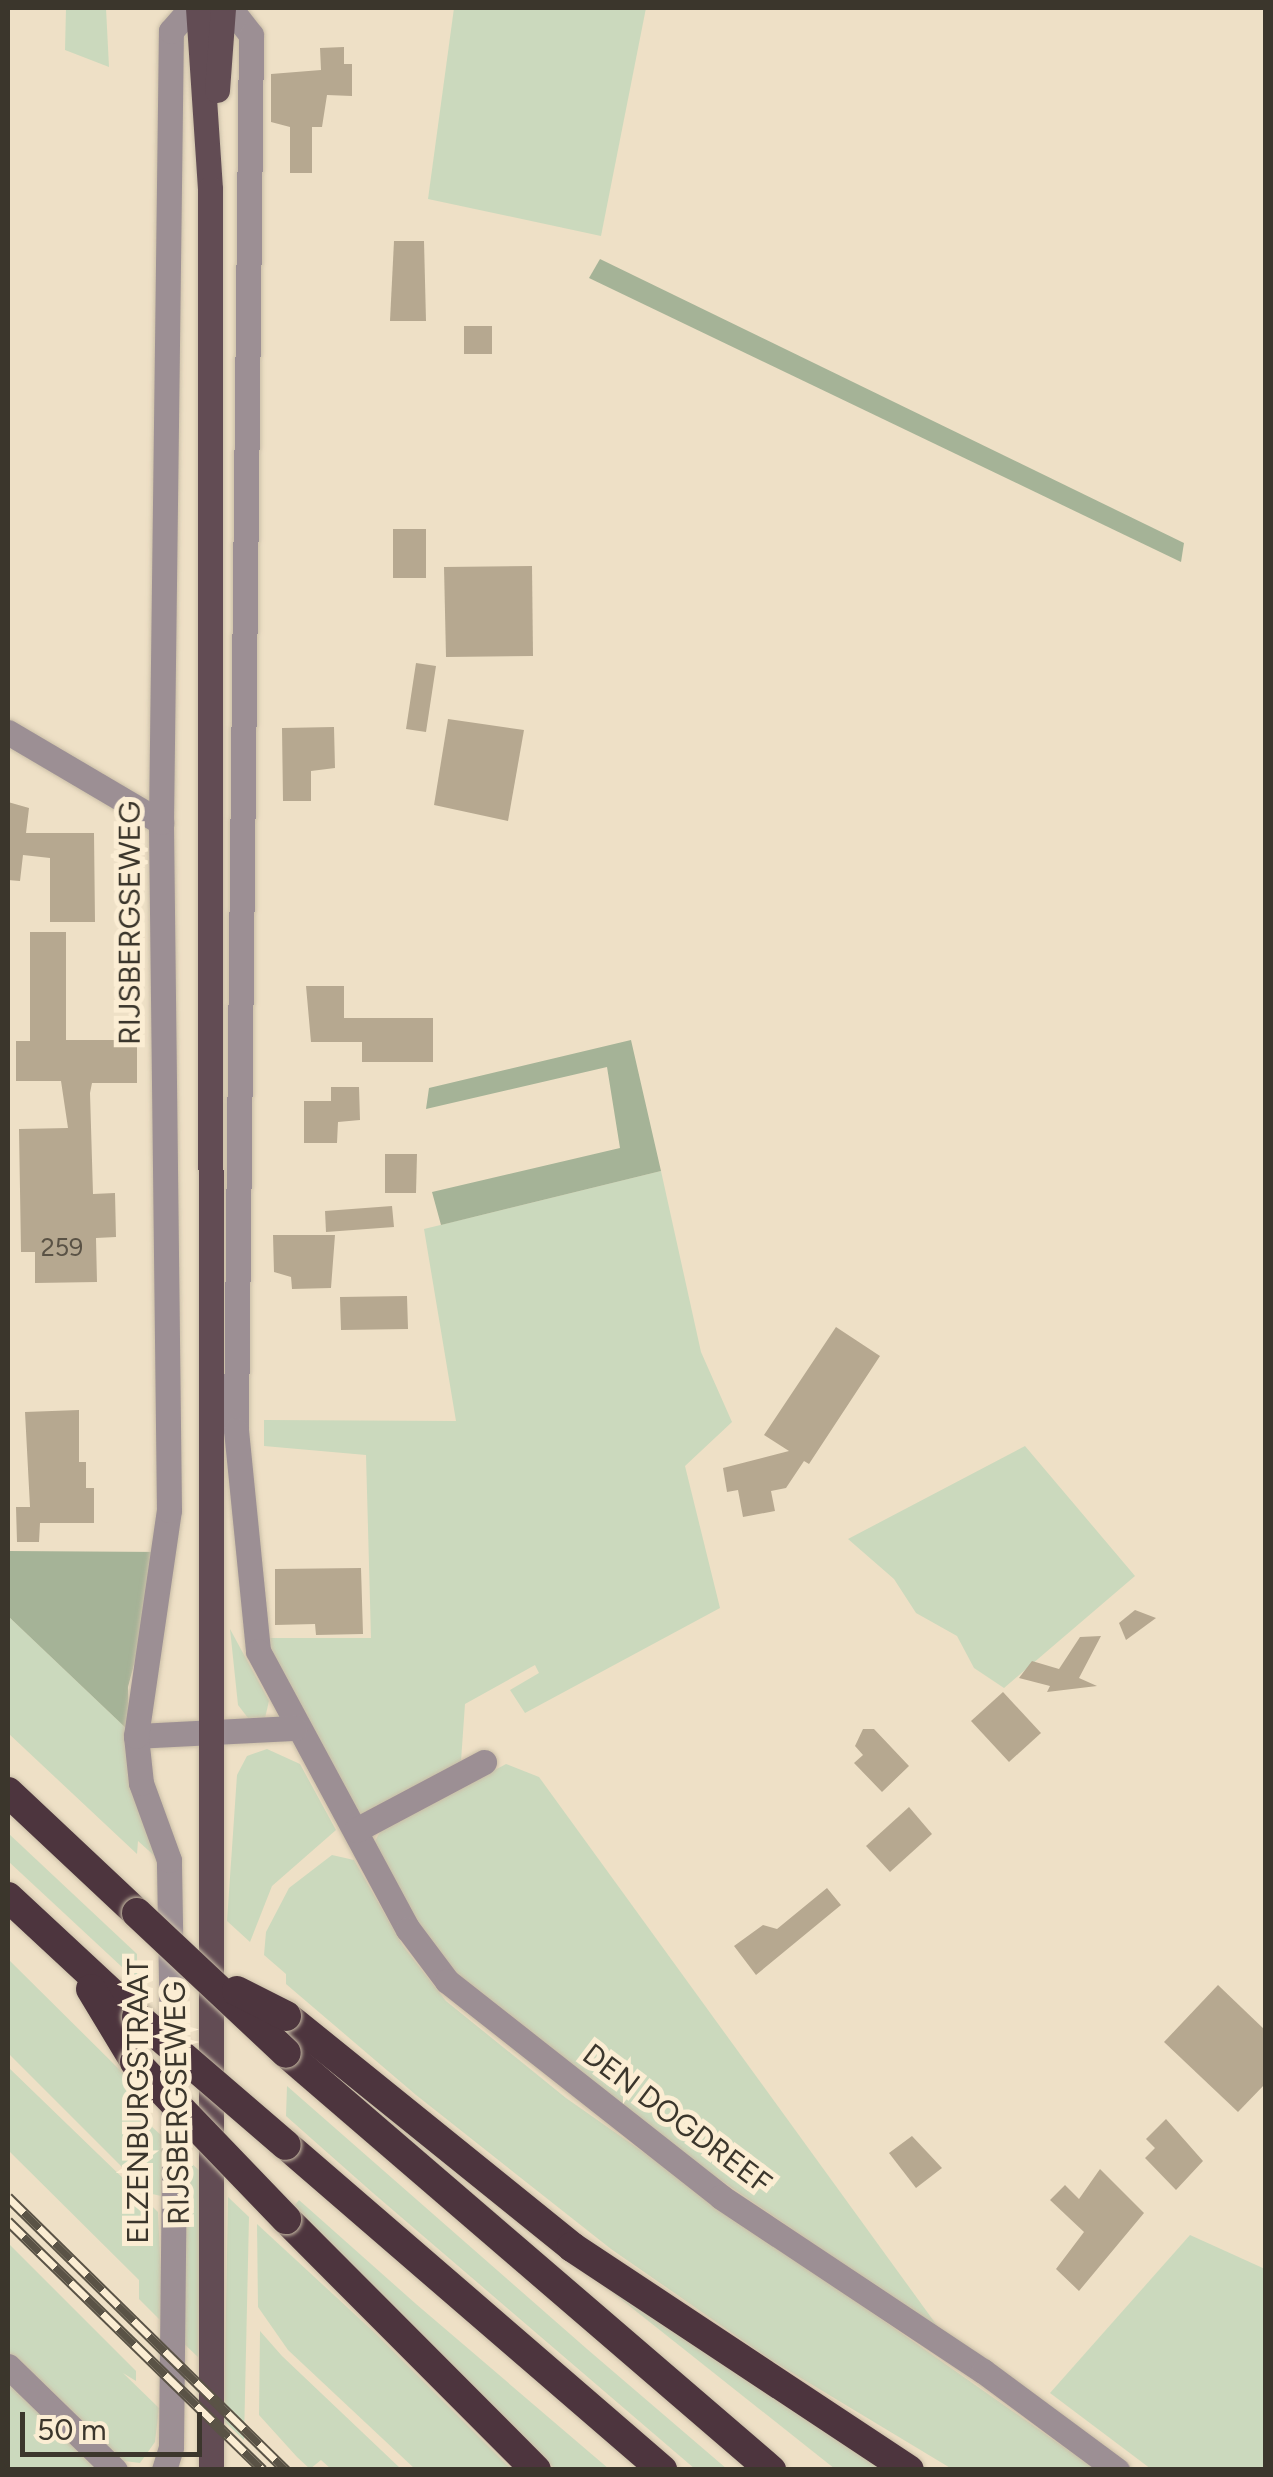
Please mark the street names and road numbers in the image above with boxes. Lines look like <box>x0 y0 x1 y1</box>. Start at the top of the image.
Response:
street label: RIJSBERGSEWEG <box>112 801 148 1045</box>
street label: ELZENBURGSTRAAT <box>120 1958 156 2244</box>
street label: RIJSBERGSEWEG <box>157 1981 197 2225</box>
street label: DEN DOGDREEF <box>576 2036 778 2202</box>

